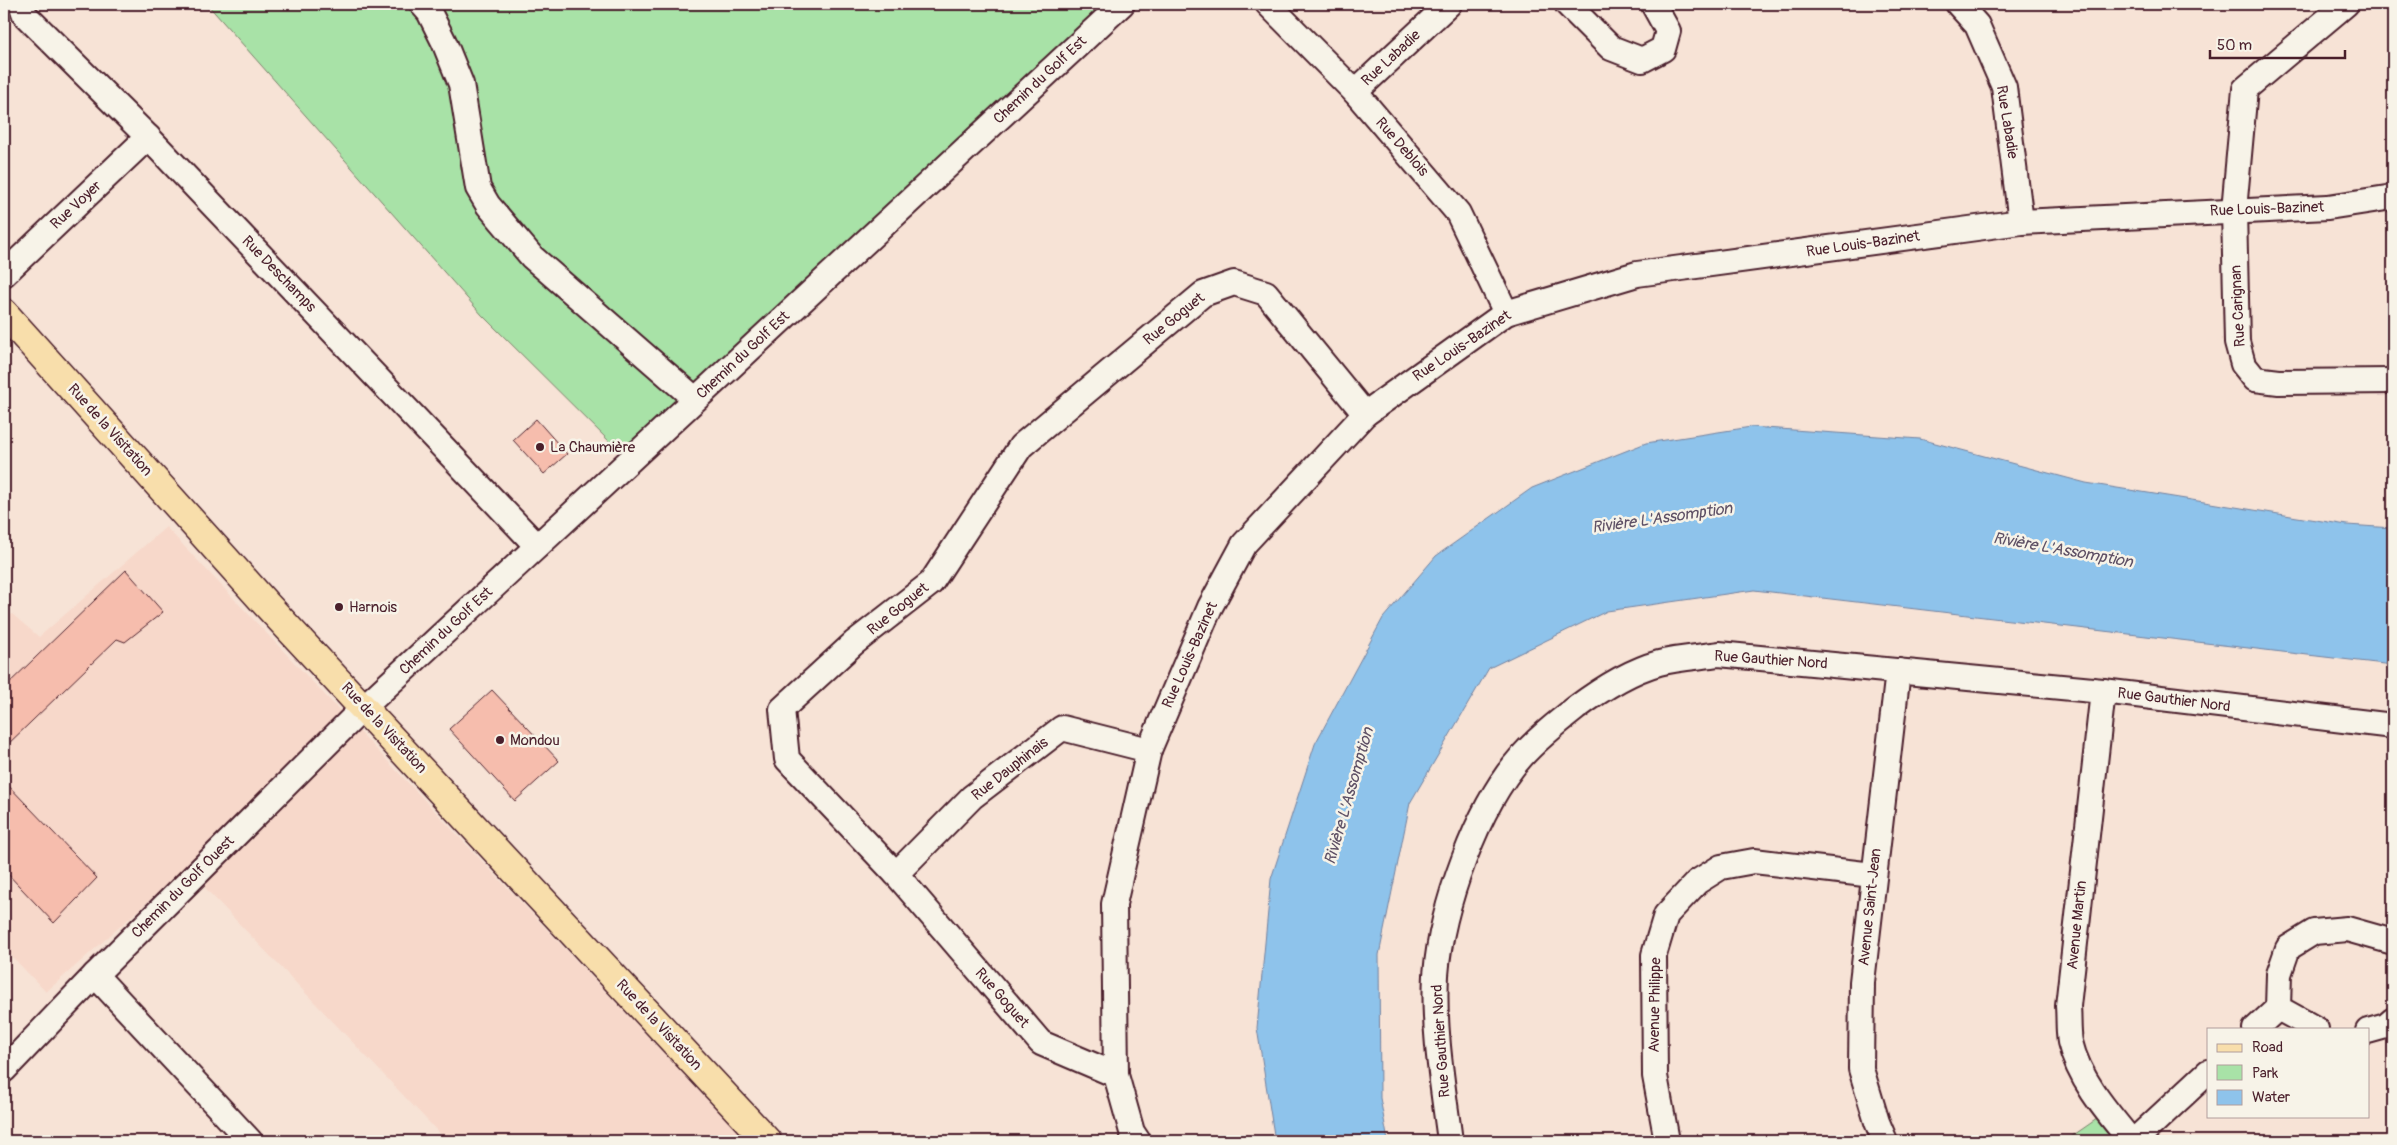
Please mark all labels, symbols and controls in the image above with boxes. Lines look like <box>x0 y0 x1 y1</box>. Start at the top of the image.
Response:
street label: Rue Labadie <box>1357 25 1425 90</box>
scale bar <box>2210 28 2344 60</box>
street label: Chemin du Golf Est <box>989 31 1091 128</box>
text: 50 m <box>2217 36 2252 55</box>
street label: Rue Labadie <box>1992 84 2022 161</box>
street label: Rue Deblois <box>1371 114 1433 181</box>
street label: Rue Voyer <box>47 176 106 233</box>
street label: Rue Louis-Bazinet <box>2209 197 2325 220</box>
street label: Rue Louis-Bazinet <box>1805 226 1922 261</box>
street label: Rue Deschamps <box>238 232 320 316</box>
street label: Rue Carignan <box>2226 264 2250 348</box>
street label: Rue Goguet <box>1139 288 1209 349</box>
street label: Chemin du Golf Est <box>692 306 794 403</box>
street label: Rue Louis-Bazinet <box>1409 306 1516 386</box>
street label: Rue de la Visitation <box>64 380 156 480</box>
place label: La Chaumière <box>550 438 636 457</box>
marker: La Chaumière <box>534 441 546 453</box>
water label: Rivière L'Assomption <box>1591 498 1734 538</box>
water label: Rivière L'Assomption <box>1992 528 2135 572</box>
street label: Rue Goguet <box>863 578 933 639</box>
street label: Chemin du Golf Est <box>395 582 497 679</box>
place label: Harnois <box>349 598 397 617</box>
street label: Rue Louis-Bazinet <box>1158 598 1222 711</box>
marker: Harnois <box>333 601 345 613</box>
street label: Rue Gauthier Nord <box>1714 647 1828 673</box>
street label: Rue de la Visitation <box>337 679 431 777</box>
street label: Rue Gauthier Nord <box>2116 684 2232 716</box>
water label: Rivière L'Assomption <box>1320 724 1378 867</box>
place label: Mondou <box>510 731 560 750</box>
street label: Rue Dauphinais <box>968 733 1052 805</box>
marker: Mondou <box>494 734 506 746</box>
street label: Chemin du Golf Ouest <box>128 831 239 942</box>
street label: Avenue Saint-Jean <box>1854 847 1886 967</box>
street label: Avenue Martin <box>2063 879 2091 971</box>
street label: Avenue Philippe <box>1645 957 1665 1053</box>
street label: Rue Goguet <box>971 964 1034 1033</box>
street label: Rue de la Visitation <box>612 976 706 1074</box>
street label: Rue Gauthier Nord <box>1428 984 1454 1098</box>
legend <box>2207 1028 2370 1118</box>
text: Road <box>2252 1038 2283 1057</box>
text: Park <box>2252 1064 2279 1083</box>
text: Water <box>2252 1088 2291 1107</box>

